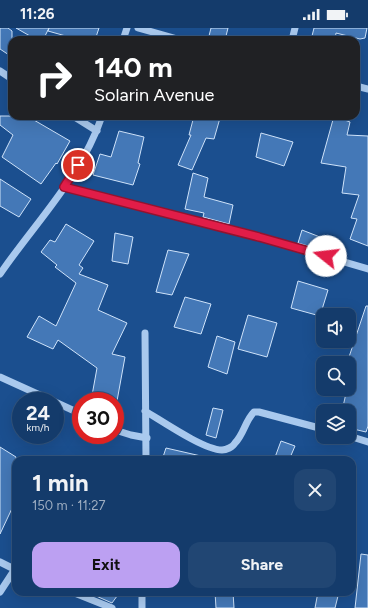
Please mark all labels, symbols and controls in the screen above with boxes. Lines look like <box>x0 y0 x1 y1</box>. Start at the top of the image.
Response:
text: 11:26 <box>20 5 55 23</box>
text: 140 m <box>94 50 173 84</box>
icon: right <box>28 52 80 104</box>
text: Solarin Avenue <box>94 84 214 106</box>
pin <box>61 148 95 182</box>
icon: arrive <box>67 154 89 176</box>
position arrow <box>305 235 347 277</box>
map controls <box>316 308 356 444</box>
button: sound <box>316 308 356 348</box>
button: search <box>316 356 356 396</box>
speed limit sign: 30 <box>72 392 124 444</box>
text: 24 <box>26 401 50 425</box>
button: layers <box>316 404 356 444</box>
text: km/h <box>27 421 49 434</box>
text: 1 min <box>32 468 89 497</box>
button: close <box>294 469 336 511</box>
text: 150 m · 11:27 <box>32 498 105 513</box>
button: Exit <box>32 542 180 588</box>
button: Share <box>188 542 336 588</box>

